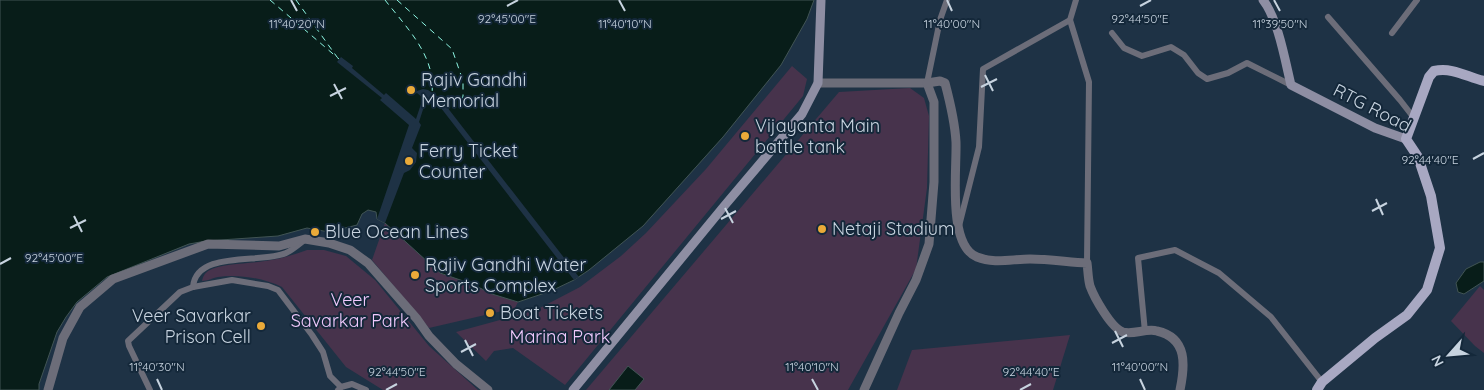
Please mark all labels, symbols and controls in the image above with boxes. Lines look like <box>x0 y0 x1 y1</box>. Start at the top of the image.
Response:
text: 92°45'00"E <box>478 11 536 26</box>
text: 92°44'50"E <box>1111 11 1169 26</box>
text: 11°40'20"N <box>269 16 325 31</box>
text: 11°40'10"N <box>598 16 652 31</box>
text: 11°40'00"N <box>924 16 980 31</box>
text: 11°39'50"N <box>1252 16 1308 31</box>
place label: Rajiv Gandhi Memorial <box>421 68 526 112</box>
street label: RTG Road <box>1329 78 1415 137</box>
marker: Rajiv Gandhi Memorial <box>405 84 417 96</box>
place label: Vijayanta Main battle tank <box>755 114 880 158</box>
marker: Vijayanta Main battle tank <box>739 130 751 142</box>
place label: Ferry Ticket Counter <box>419 139 518 183</box>
text: 92°44'40"E <box>1401 152 1459 167</box>
marker: Ferry Ticket Counter <box>403 155 415 167</box>
place label: Netaji Stadium <box>832 217 954 240</box>
place label: Blue Ocean Lines <box>325 220 468 243</box>
marker: Netaji Stadium <box>816 223 828 235</box>
marker: Blue Ocean Lines <box>309 226 321 238</box>
text: 92°45'00"E <box>25 250 83 265</box>
place label: Rajiv Gandhi Water Sports Complex <box>425 253 586 297</box>
marker: Rajiv Gandhi Water Sports Complex <box>409 269 421 281</box>
park label: Veer Savarkar Park <box>291 288 409 332</box>
place label: Boat Tickets <box>500 301 603 324</box>
place label: Veer Savarkar Prison Cell <box>132 304 251 348</box>
marker: Boat Tickets <box>484 307 496 319</box>
marker: Veer Savarkar Prison Cell <box>255 320 267 332</box>
park label: Marina Park <box>510 325 610 348</box>
north arrow <box>1424 330 1474 380</box>
text: N <box>1427 352 1448 370</box>
text: 11°40'30"N <box>129 359 185 374</box>
text: 11°40'10"N <box>785 359 839 374</box>
text: 11°40'00"N <box>1112 359 1168 374</box>
text: 92°44'50"E <box>368 364 426 379</box>
text: 92°44'40"E <box>1002 364 1060 379</box>

